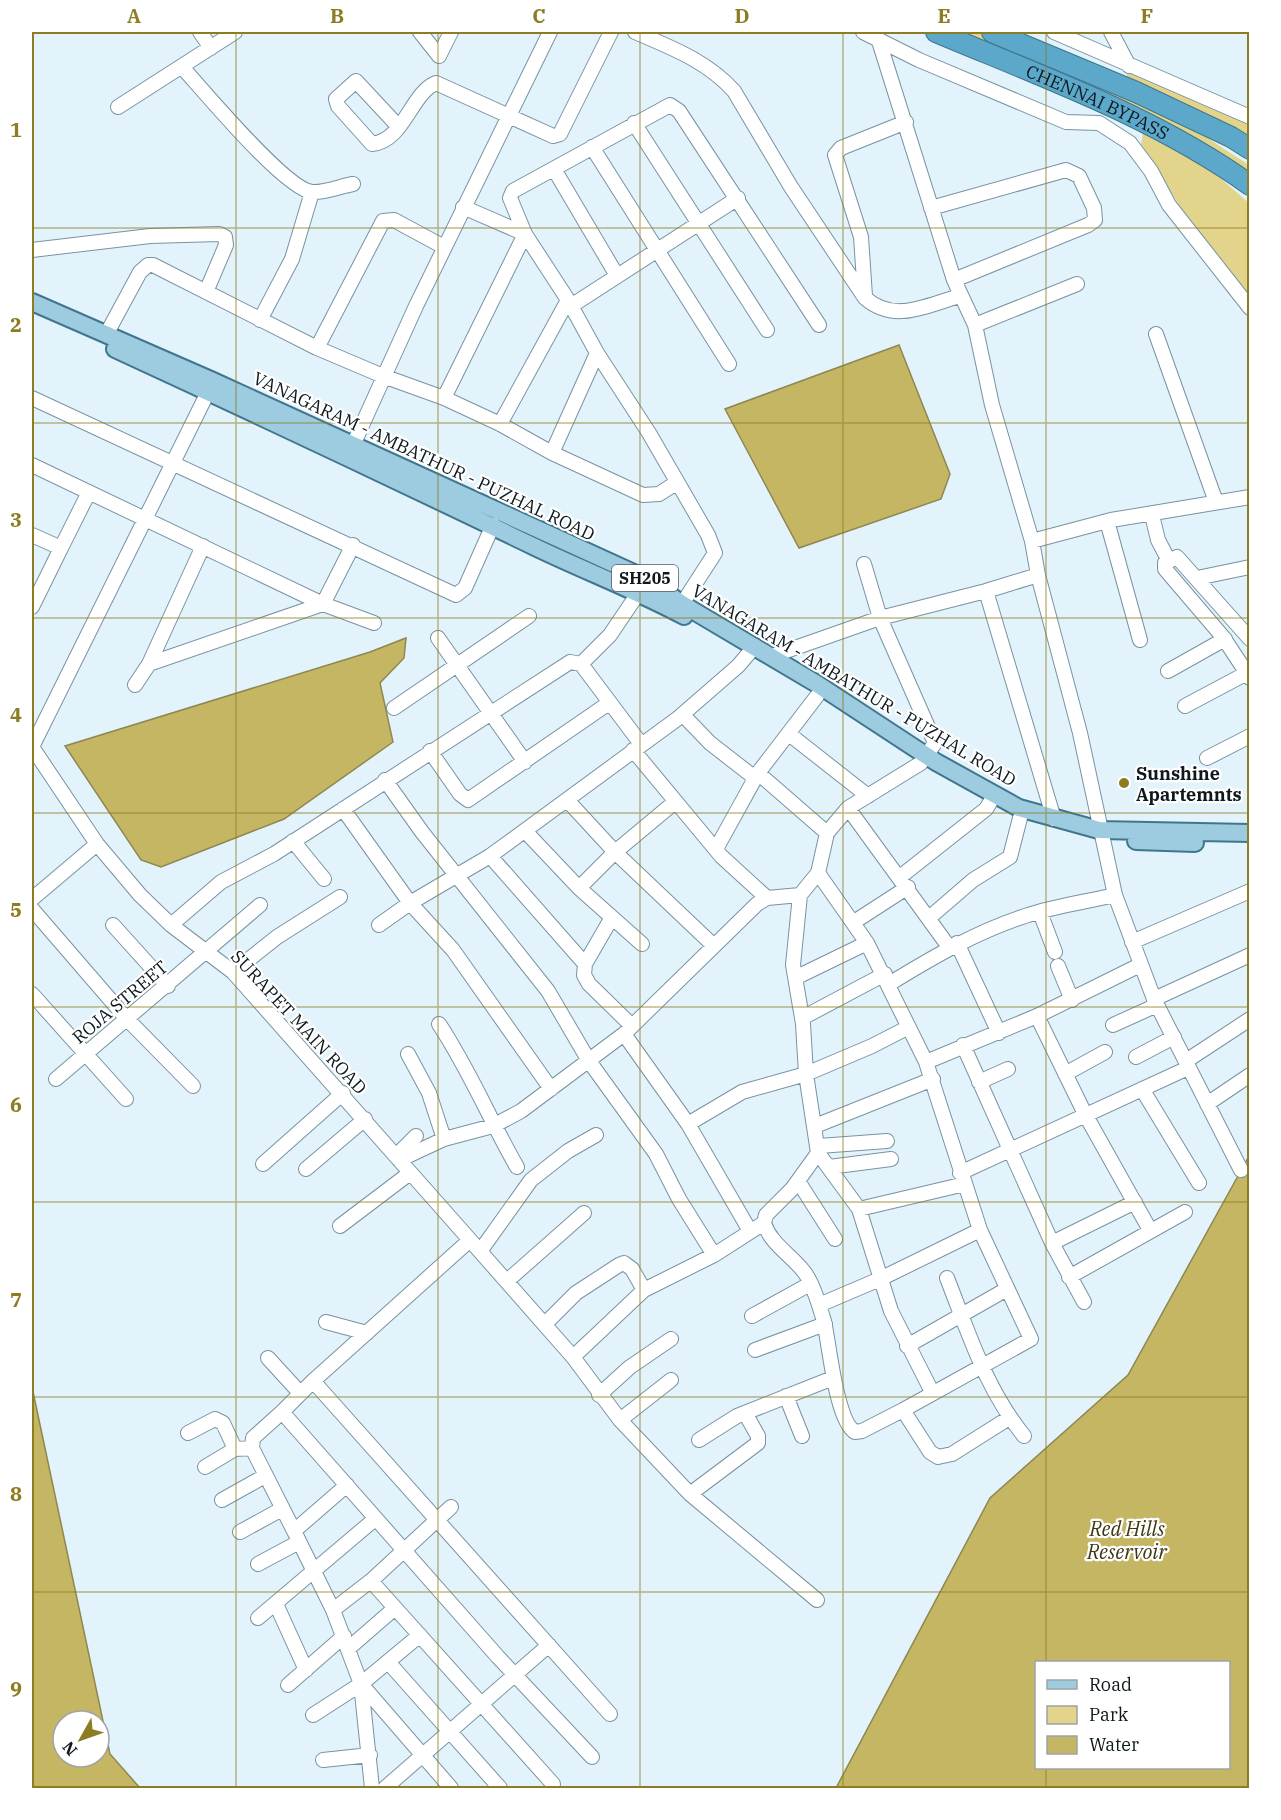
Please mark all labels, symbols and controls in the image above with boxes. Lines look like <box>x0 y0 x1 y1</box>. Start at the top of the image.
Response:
text: A <box>127 2 141 29</box>
text: B <box>330 2 344 29</box>
text: C <box>532 2 546 29</box>
text: D <box>734 2 750 29</box>
text: E <box>937 2 951 29</box>
text: F <box>1141 2 1153 29</box>
street label: CHENNAI BYPASS <box>1023 59 1173 144</box>
text: 1 <box>10 116 22 143</box>
text: 2 <box>10 311 22 338</box>
street label: VANAGARAM - AMBATHUR - PUZHAL ROAD <box>249 366 599 546</box>
text: 3 <box>10 506 22 533</box>
road number: SH205 <box>612 565 678 591</box>
street label: VANAGARAM - AMBATHUR - PUZHAL ROAD <box>688 579 1020 791</box>
text: 4 <box>10 701 22 728</box>
place label: Sunshine Apartemnts <box>1136 762 1242 806</box>
marker: Sunshine Apartemnts <box>1117 776 1131 790</box>
text: 5 <box>10 896 22 923</box>
street label: SURAPET MAIN ROAD <box>226 945 372 1099</box>
street label: ROJA STREET <box>67 955 173 1049</box>
text: 6 <box>10 1091 22 1118</box>
text: 7 <box>10 1286 22 1313</box>
text: 8 <box>10 1480 22 1507</box>
water label: Red Hills Reservoir <box>1086 1515 1168 1565</box>
legend <box>1035 1661 1230 1769</box>
text: Road <box>1089 1673 1132 1696</box>
text: 9 <box>10 1675 22 1702</box>
text: Park <box>1089 1703 1129 1726</box>
north arrow <box>51 1709 111 1769</box>
text: Water <box>1089 1733 1139 1756</box>
text: N <box>58 1737 81 1760</box>

